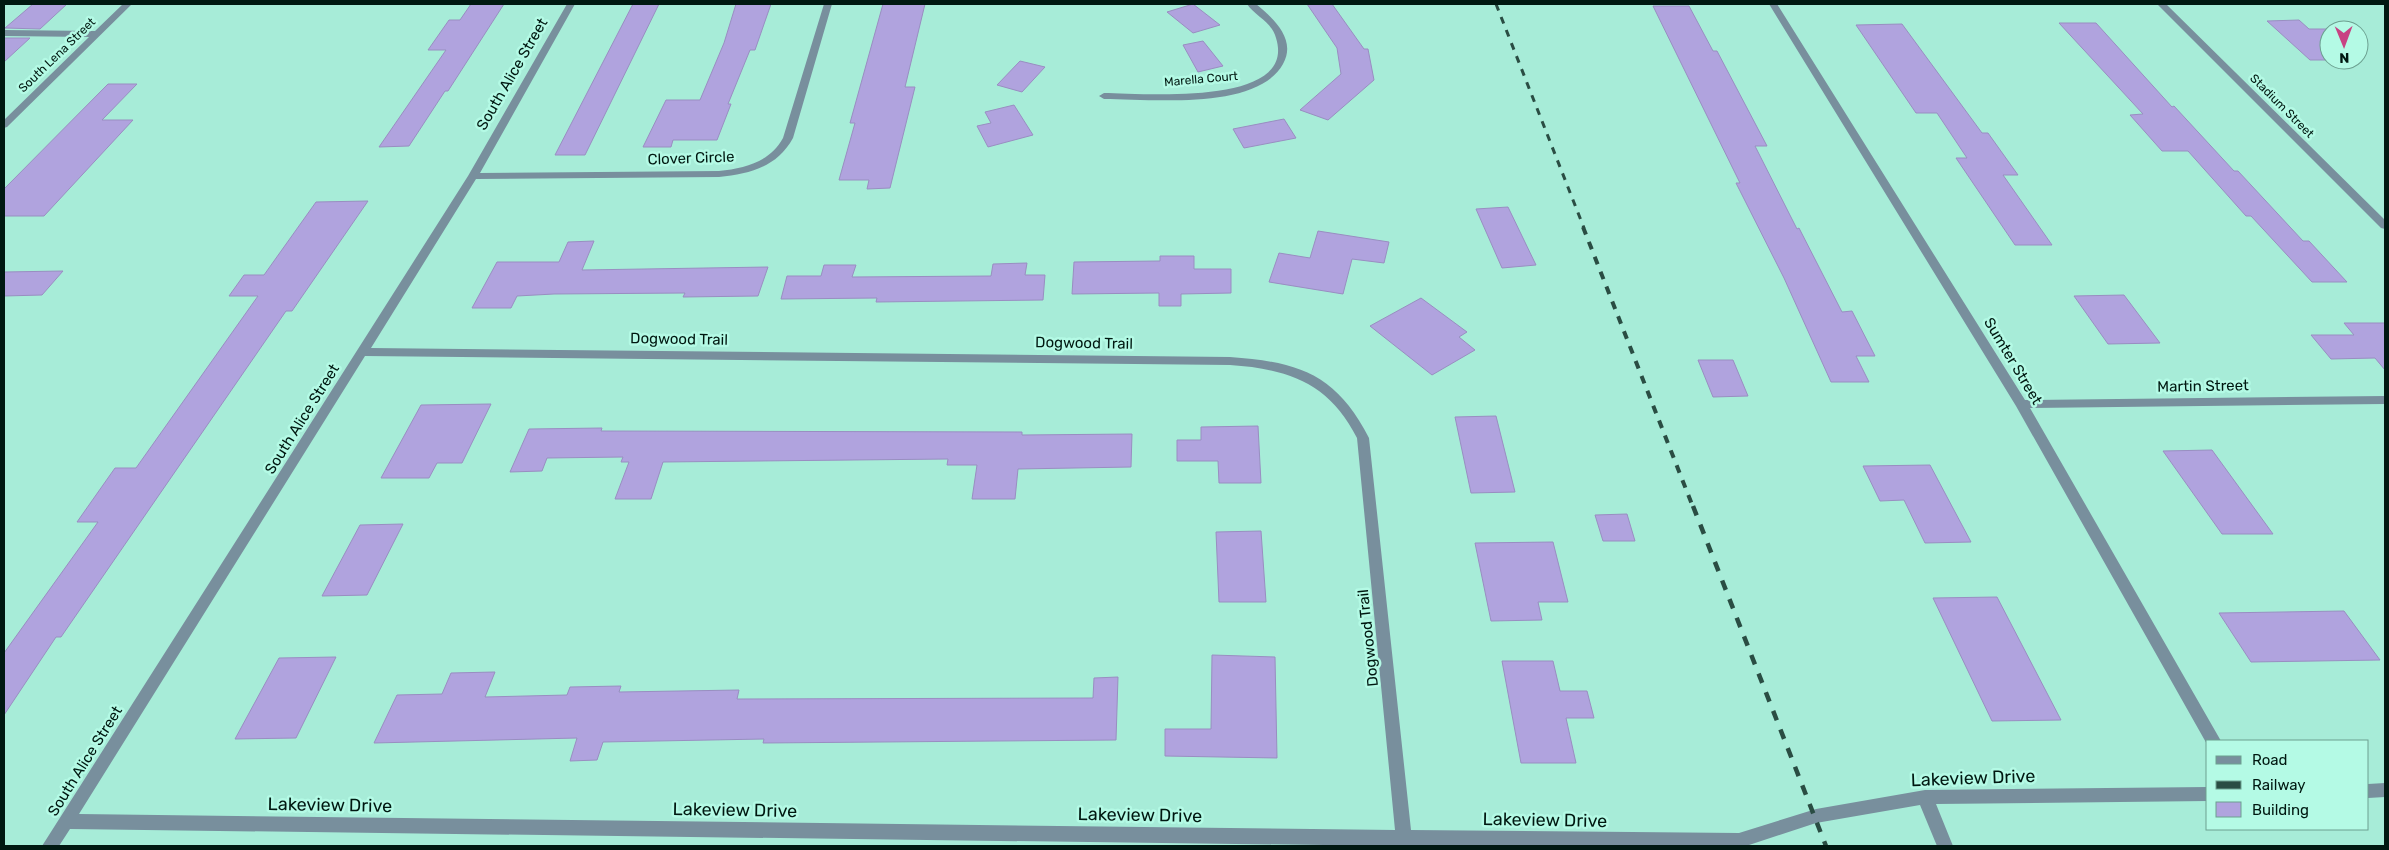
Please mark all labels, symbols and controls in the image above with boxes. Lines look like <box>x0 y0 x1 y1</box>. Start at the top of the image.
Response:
street label: South Lena Street <box>16 15 99 95</box>
street label: South Alice Street <box>473 15 551 133</box>
north arrow <box>2319 20 2369 70</box>
text: N <box>2339 49 2349 66</box>
street label: Marella Court <box>1163 69 1239 89</box>
street label: Stadium Street <box>2247 71 2317 141</box>
street label: Clover Circle <box>647 147 735 169</box>
street label: Sumter Street <box>1980 314 2046 408</box>
street label: Dogwood Trail <box>630 329 728 349</box>
street label: Dogwood Trail <box>1035 333 1133 353</box>
street label: South Alice Street <box>261 361 343 477</box>
street label: Martin Street <box>2157 376 2249 396</box>
street label: Dogwood Trail <box>1354 588 1382 688</box>
street label: South Alice Street <box>44 703 126 819</box>
legend <box>2206 740 2369 830</box>
text: Road <box>2252 751 2288 769</box>
street label: Lakeview Drive <box>1910 765 2036 791</box>
text: Railway <box>2252 776 2306 794</box>
street label: Lakeview Drive <box>268 793 392 817</box>
street label: Lakeview Drive <box>673 798 797 822</box>
text: Building <box>2252 801 2309 819</box>
street label: Lakeview Drive <box>1078 803 1202 827</box>
street label: Lakeview Drive <box>1483 808 1607 832</box>

